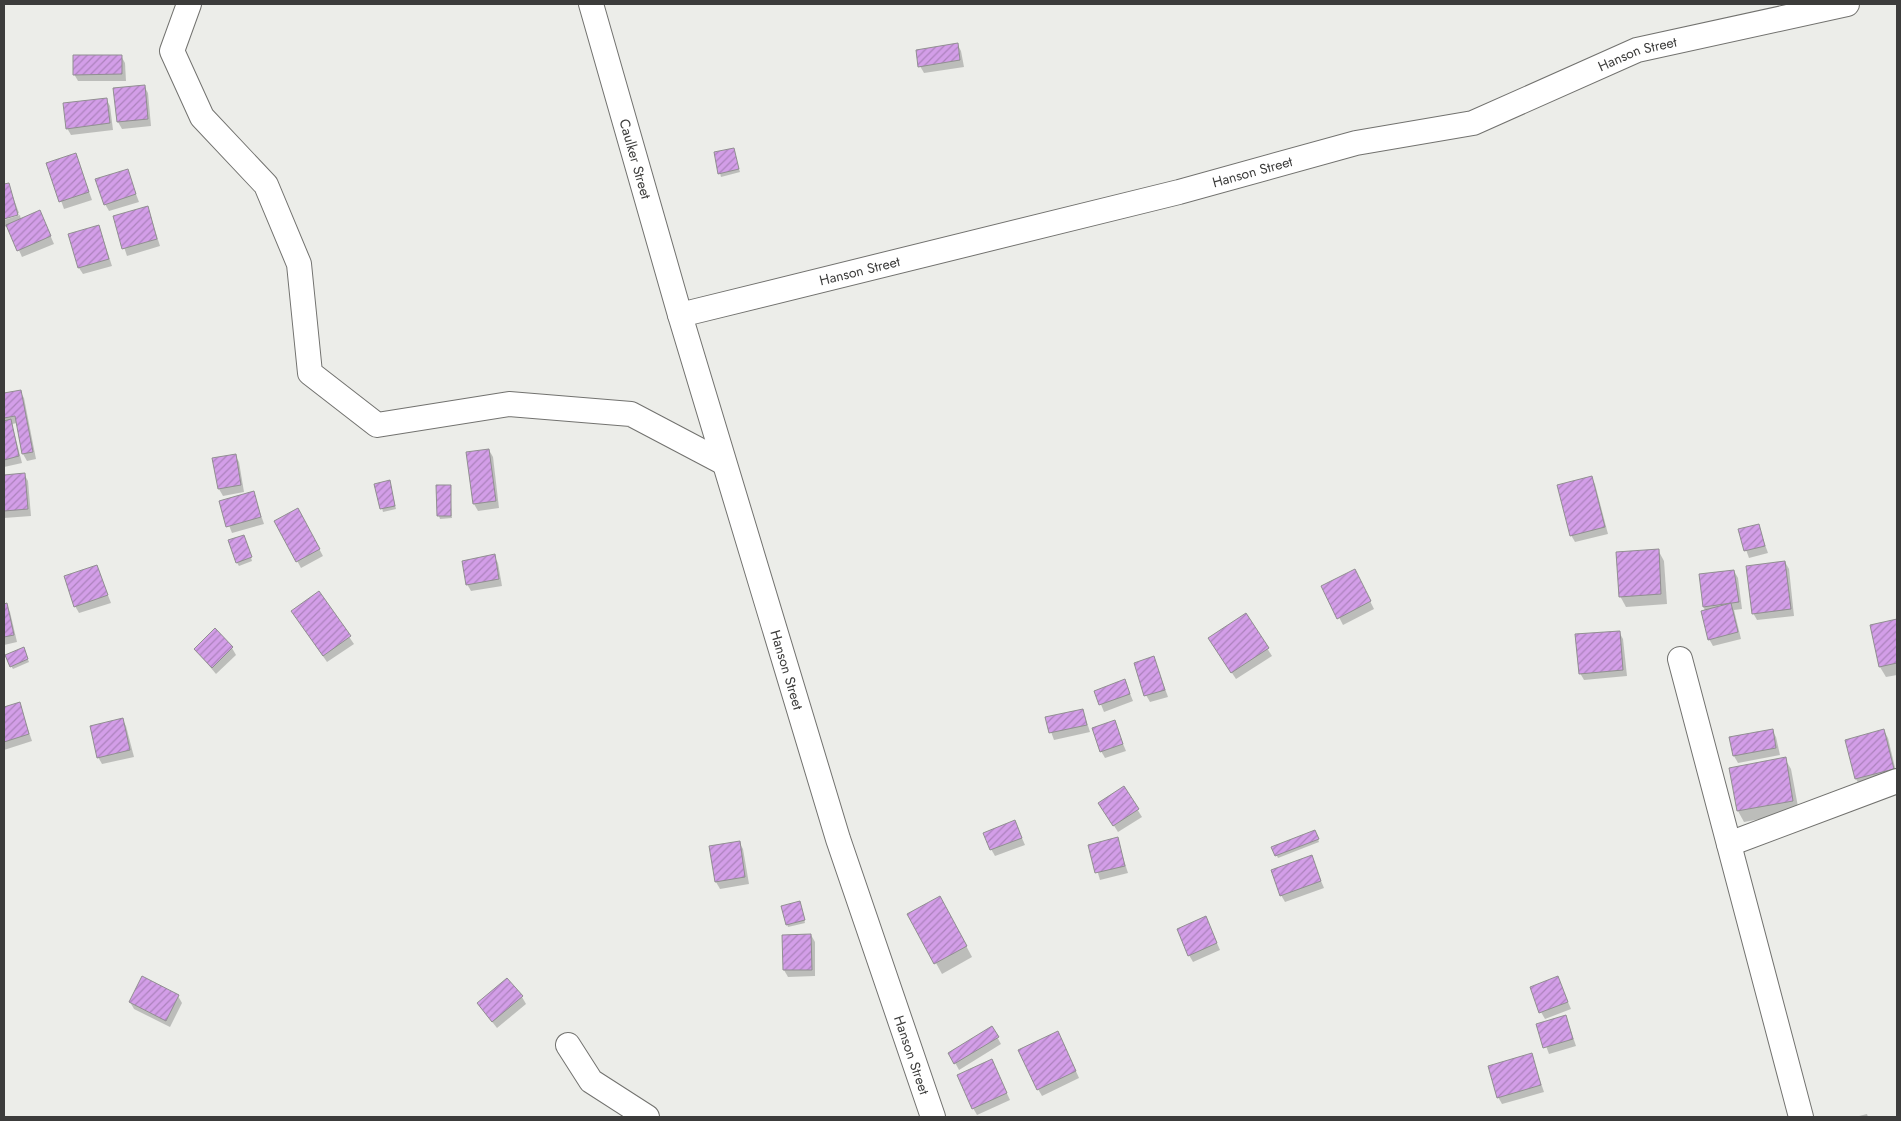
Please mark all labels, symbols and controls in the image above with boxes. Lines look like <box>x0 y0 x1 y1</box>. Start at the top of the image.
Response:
street label: Hanson Street <box>1595 31 1679 76</box>
street label: Caulker Street <box>614 116 656 202</box>
street label: Hanson Street <box>1210 151 1295 192</box>
street label: Hanson Street <box>817 251 903 290</box>
street label: Hanson Street <box>765 627 809 713</box>
street label: Hanson Street <box>889 1013 935 1098</box>

